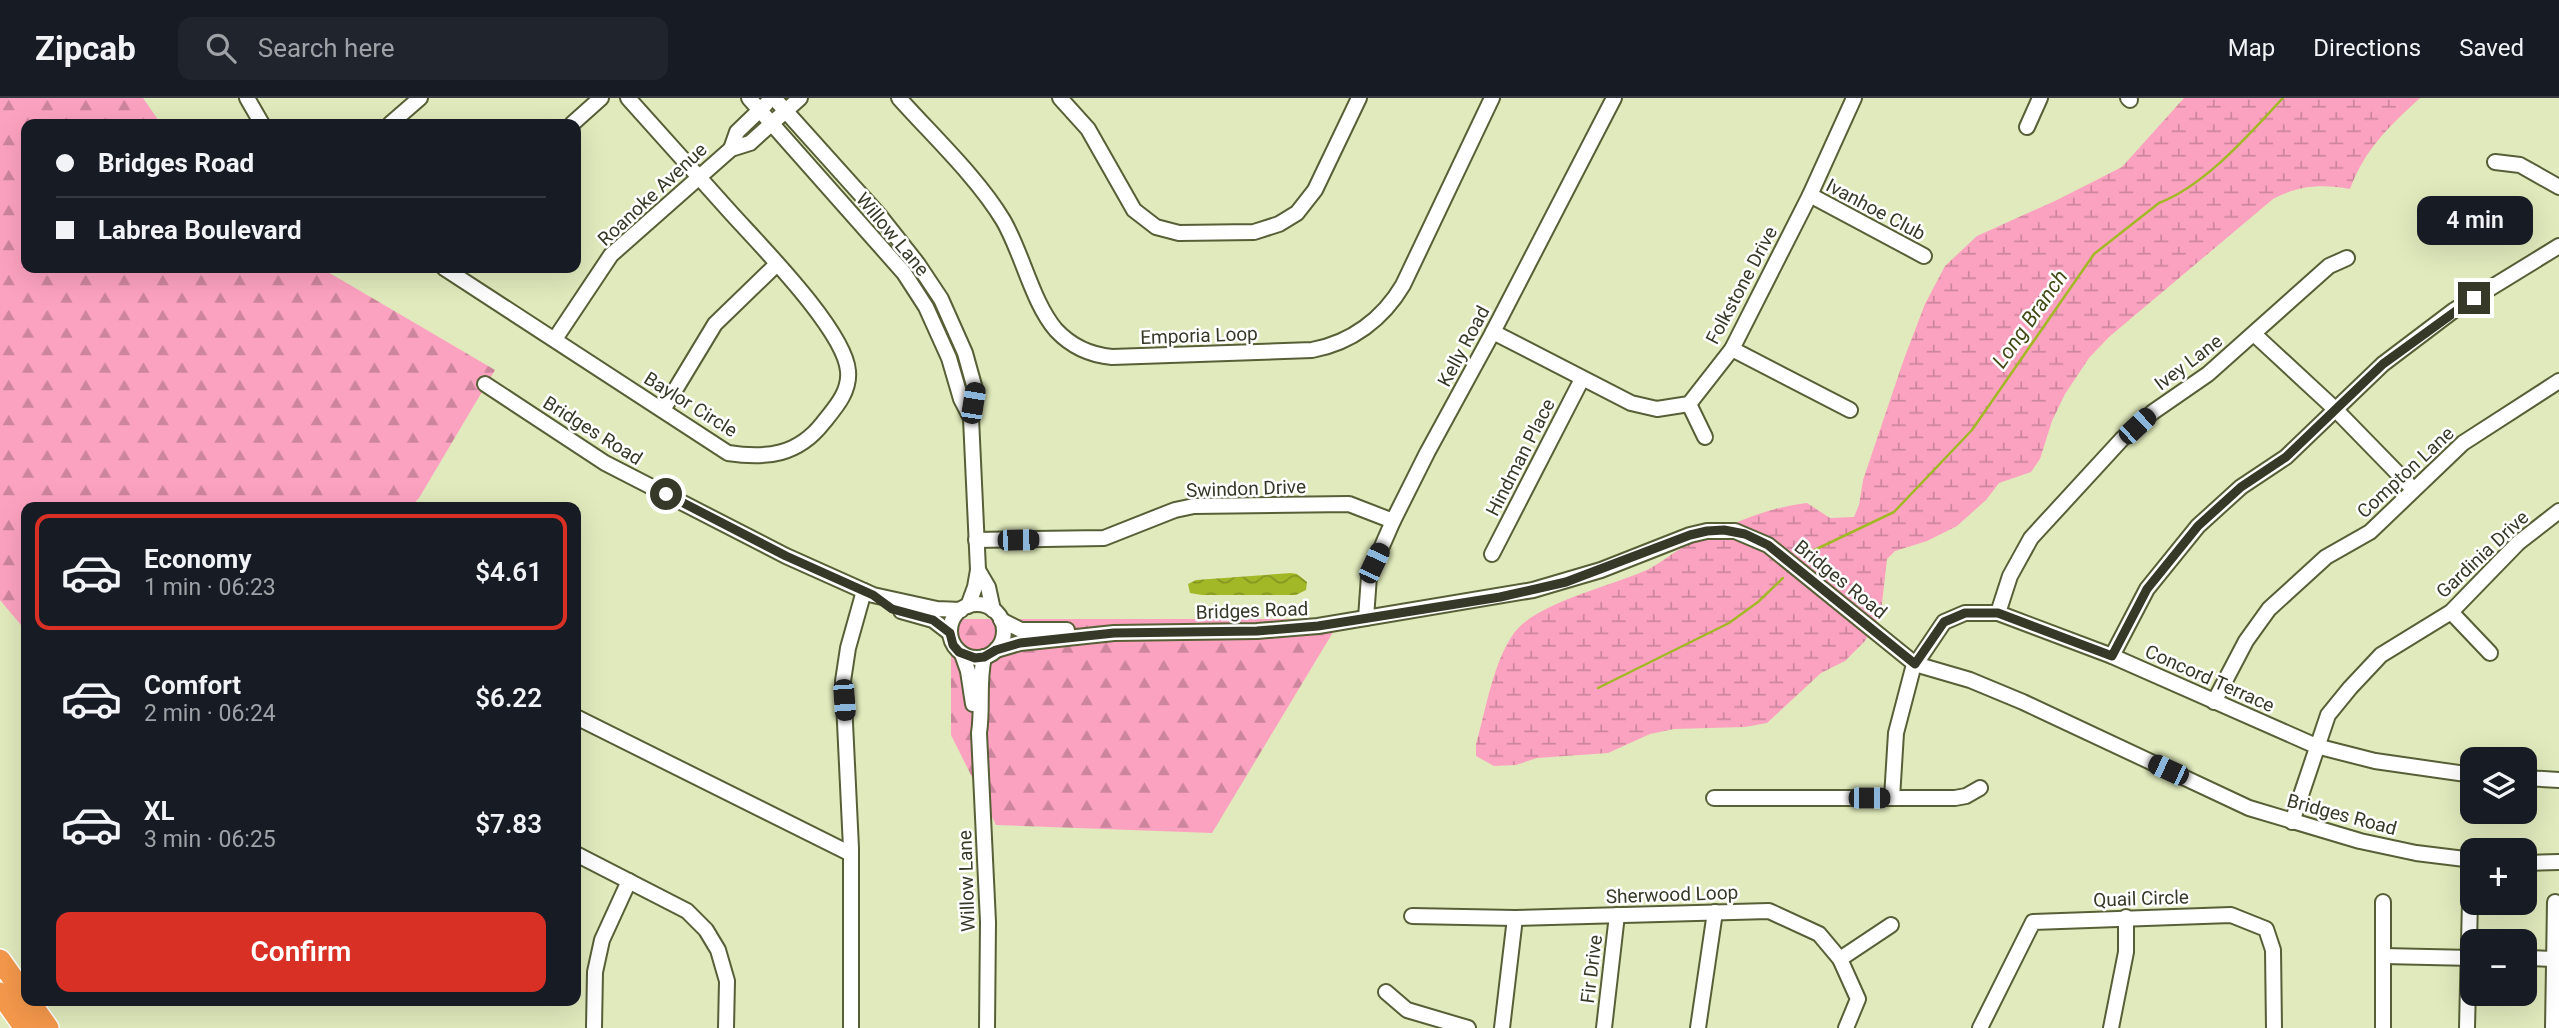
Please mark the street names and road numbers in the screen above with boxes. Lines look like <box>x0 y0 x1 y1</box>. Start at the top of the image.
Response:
street label: Roanoke Avenue <box>593 138 712 251</box>
street label: Ivanhoe Club <box>1822 174 1929 245</box>
street label: Willow Lane <box>851 188 934 281</box>
street label: Folkstone Drive <box>1701 222 1782 348</box>
street label: Kelly Road <box>1433 302 1494 391</box>
street label: Emporia Loop <box>1140 322 1258 349</box>
street label: Ivey Lane <box>2150 329 2227 395</box>
street label: Baylor Circle <box>640 367 742 442</box>
street label: Bridges Road <box>539 391 647 470</box>
street label: Hindman Place <box>1481 395 1560 520</box>
street label: Compton Lane <box>2352 422 2458 523</box>
street label: Swindon Drive <box>1186 475 1306 502</box>
street label: Gardinia Drive <box>2431 506 2533 603</box>
street label: Bridges Road <box>1790 535 1892 624</box>
street label: Bridges Road <box>1195 597 1309 624</box>
street label: Concord Terrace <box>2142 640 2278 717</box>
street label: Bridges Road <box>2285 789 2399 840</box>
street label: Willow Lane <box>953 830 980 932</box>
street label: Sherwood Loop <box>1605 881 1739 908</box>
street label: Quail Circle <box>2093 885 2189 912</box>
street label: Fir Drive <box>1576 933 1607 1005</box>

